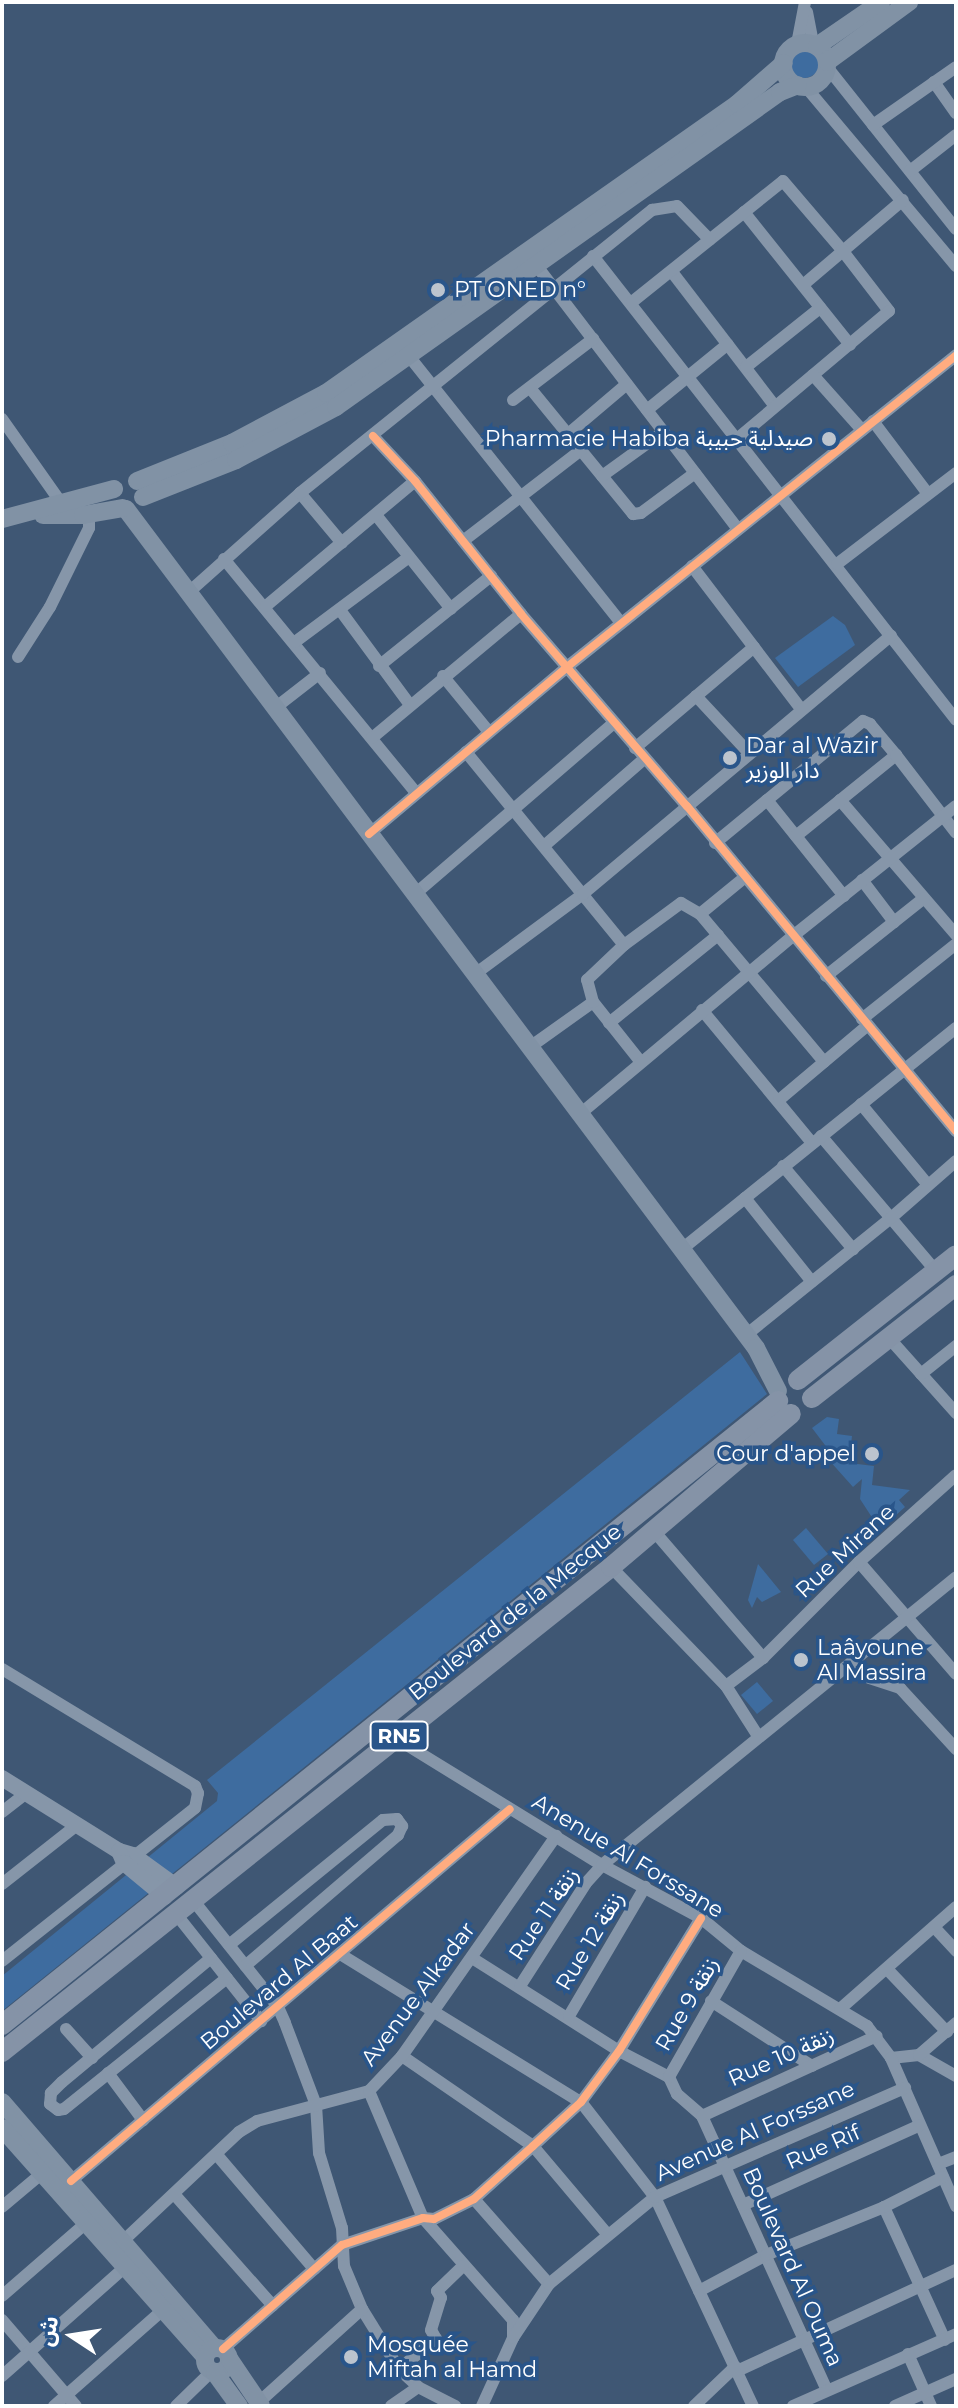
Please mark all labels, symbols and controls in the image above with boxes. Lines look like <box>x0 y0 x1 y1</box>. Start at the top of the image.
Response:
place label: PT ONED n° <box>454 277 586 303</box>
marker: PT ONED n° <box>429 281 447 299</box>
place label: Pharmacie Habiba صيدلية حبيبة <box>485 426 813 452</box>
marker: Pharmacie Habiba صيدلية حبيبة <box>820 430 838 448</box>
place label: Dar al Wazir دار الوزير <box>746 732 879 784</box>
marker: Dar al Wazir دار الوزير <box>721 749 739 767</box>
place label: Cour d'appel <box>716 1441 856 1467</box>
marker: Cour d'appel <box>863 1445 881 1463</box>
street label: Rue Mirane <box>790 1498 900 1604</box>
street label: Boulevard de la Mecque <box>403 1518 627 1706</box>
place label: Laâyoune Al Massira <box>817 1634 927 1686</box>
marker: Laâyoune Al Massira <box>792 1651 810 1669</box>
road number: RN5 <box>369 1720 429 1752</box>
street label: Anenue Al Forssane <box>527 1788 729 1924</box>
street label: Rue 11 زنقة <box>503 1863 585 1965</box>
street label: Rue 12 زنقة <box>550 1887 630 1995</box>
street label: Boulevard Al Baat <box>195 1909 363 2055</box>
street label: Avenue Alkadar <box>355 1917 481 2071</box>
street label: Rue 9 زنقة <box>650 1952 724 2056</box>
street label: Rue 10 زنقة <box>724 2022 838 2092</box>
street label: Avenue Al Forssane <box>651 2075 859 2187</box>
street label: Rue Rif <box>782 2119 864 2175</box>
street label: Boulevard Al Ouma <box>737 2163 849 2371</box>
north arrow <box>32 2296 112 2376</box>
text: ش <box>32 2313 64 2348</box>
place label: Mosquée Miftah al Hamd <box>367 2331 537 2382</box>
marker: Mosquée Miftah al Hamd <box>342 2348 360 2366</box>

